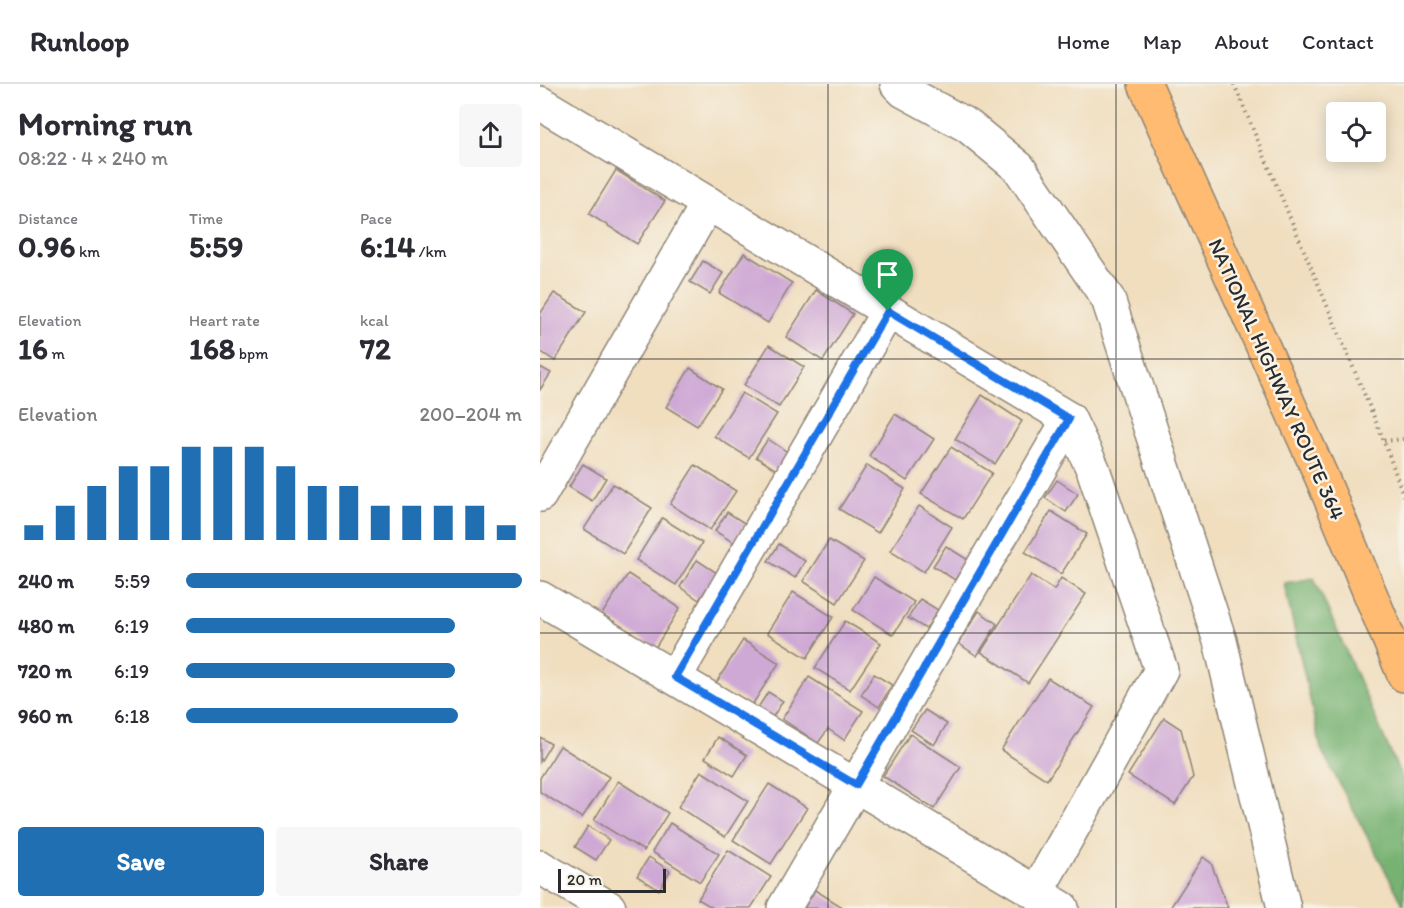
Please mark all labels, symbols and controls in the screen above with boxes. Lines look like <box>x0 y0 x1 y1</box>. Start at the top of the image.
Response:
text: Runloop <box>30 24 129 58</box>
text: Home <box>1057 29 1110 54</box>
text: Map <box>1143 29 1182 54</box>
text: About <box>1215 29 1269 54</box>
text: Contact <box>1302 29 1374 54</box>
map controls <box>1326 102 1386 162</box>
button: locate <box>1326 102 1386 162</box>
text: Morning run <box>18 104 193 143</box>
button: share <box>459 104 522 167</box>
text: 08:22 · 4 × 240 m <box>18 146 168 170</box>
text: Distance <box>18 209 78 228</box>
text: Time <box>189 209 223 228</box>
text: Pace <box>360 209 392 228</box>
text: 0.96 <box>18 228 75 265</box>
text: 5:59 <box>189 228 244 265</box>
text: 6:14 <box>360 228 415 265</box>
street label: NATIONAL HIGHWAY ROUTE 364 <box>1204 235 1351 524</box>
text: km <box>75 242 100 261</box>
text: /km <box>415 242 447 261</box>
pin <box>862 249 913 311</box>
icon: arrive <box>871 258 904 291</box>
text: Elevation <box>18 311 82 330</box>
text: Heart rate <box>189 311 260 330</box>
text: kcal <box>360 311 388 330</box>
text: 16 <box>18 330 48 367</box>
text: 168 <box>189 330 235 367</box>
text: 72 <box>360 330 391 367</box>
text: m <box>48 344 65 363</box>
text: bpm <box>235 344 269 363</box>
text: Elevation <box>18 402 97 426</box>
text: 200–204 m <box>420 402 522 426</box>
text: 240 m <box>18 569 74 593</box>
text: 5:59 <box>114 569 150 593</box>
text: 480 m <box>18 614 75 638</box>
text: 6:19 <box>114 614 149 638</box>
text: 720 m <box>18 659 72 683</box>
text: 6:19 <box>114 659 149 683</box>
text: 960 m <box>18 704 73 728</box>
text: 6:18 <box>114 704 150 728</box>
button: Save <box>18 827 264 896</box>
button: Share <box>276 827 522 896</box>
scale bar <box>558 866 666 894</box>
text: 20 m <box>567 870 602 889</box>

